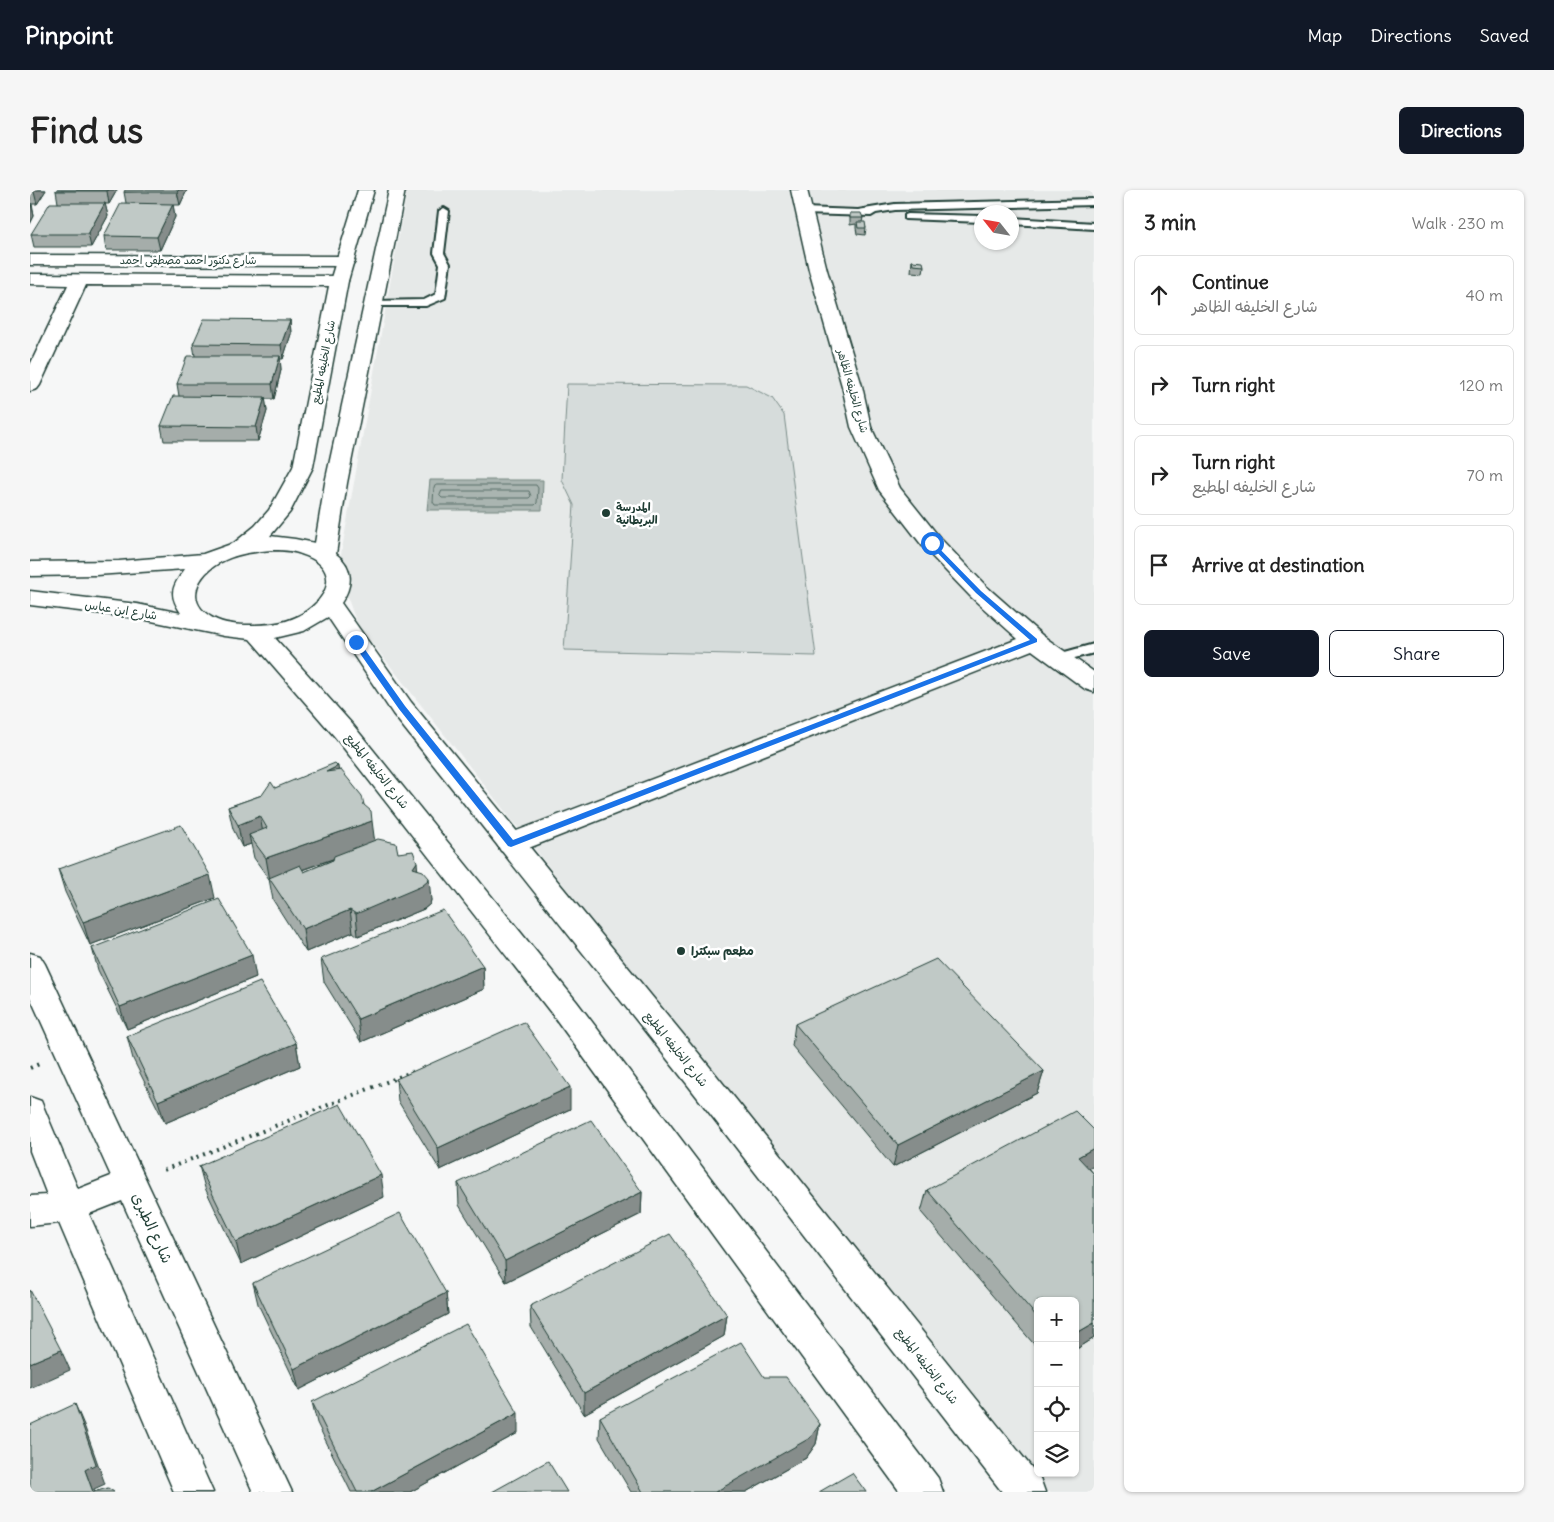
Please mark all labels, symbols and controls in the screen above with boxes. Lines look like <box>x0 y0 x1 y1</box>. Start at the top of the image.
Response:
text: Pinpoint <box>25 20 113 50</box>
text: Map <box>1307 24 1342 47</box>
text: Directions <box>1370 24 1452 47</box>
text: Saved <box>1480 24 1529 47</box>
button: Directions <box>1399 107 1524 154</box>
text: Find us <box>30 108 143 152</box>
north arrow <box>974 205 1019 250</box>
text: 3 min <box>1144 209 1196 236</box>
text: Walk · 230 m <box>1412 213 1504 233</box>
street label: شارع دكتور احمد مصطفى احمد <box>119 253 257 269</box>
text: Continue <box>1192 270 1269 294</box>
icon: ahead <box>1145 281 1173 309</box>
text: 40 m <box>1465 285 1503 305</box>
text: شارع الخليفه الظاهر <box>1192 296 1318 316</box>
street label: شارع الخليفه المطيع <box>308 319 340 406</box>
street label: شارع الخليفه الظاهر <box>832 347 872 435</box>
icon: right <box>1145 371 1173 399</box>
text: Turn right <box>1192 373 1275 397</box>
text: 120 m <box>1460 375 1503 395</box>
text: Turn right <box>1192 450 1275 474</box>
icon: right <box>1145 461 1173 489</box>
text: 70 m <box>1467 465 1503 485</box>
text: شارع الخليفه المطيع <box>1192 476 1316 496</box>
place label: المدرسة البريطانية <box>616 500 658 527</box>
marker: المدرسة البريطانية <box>600 507 612 519</box>
route start <box>921 532 944 555</box>
icon: arrive <box>1145 551 1173 579</box>
text: Arrive at destination <box>1192 553 1365 577</box>
street label: شارع ابن عباس <box>84 596 158 625</box>
button: Save <box>1144 630 1319 677</box>
button: Share <box>1329 630 1504 677</box>
route end <box>345 631 368 654</box>
street label: شارع الخليفه المطيع <box>341 730 412 813</box>
place label: مطعم سبكترا <box>691 943 754 960</box>
marker: مطعم سبكترا <box>675 945 687 957</box>
street label: شارع الخليفه المطيع <box>640 1008 711 1091</box>
street label: شارع الطبرى <box>127 1189 177 1267</box>
map controls <box>1034 1297 1079 1477</box>
button: + <box>1034 1297 1079 1342</box>
street label: شارع الخليفه المطيع <box>891 1324 962 1408</box>
button: − <box>1034 1342 1079 1387</box>
button: locate <box>1034 1387 1079 1432</box>
button: layers <box>1034 1432 1079 1477</box>

